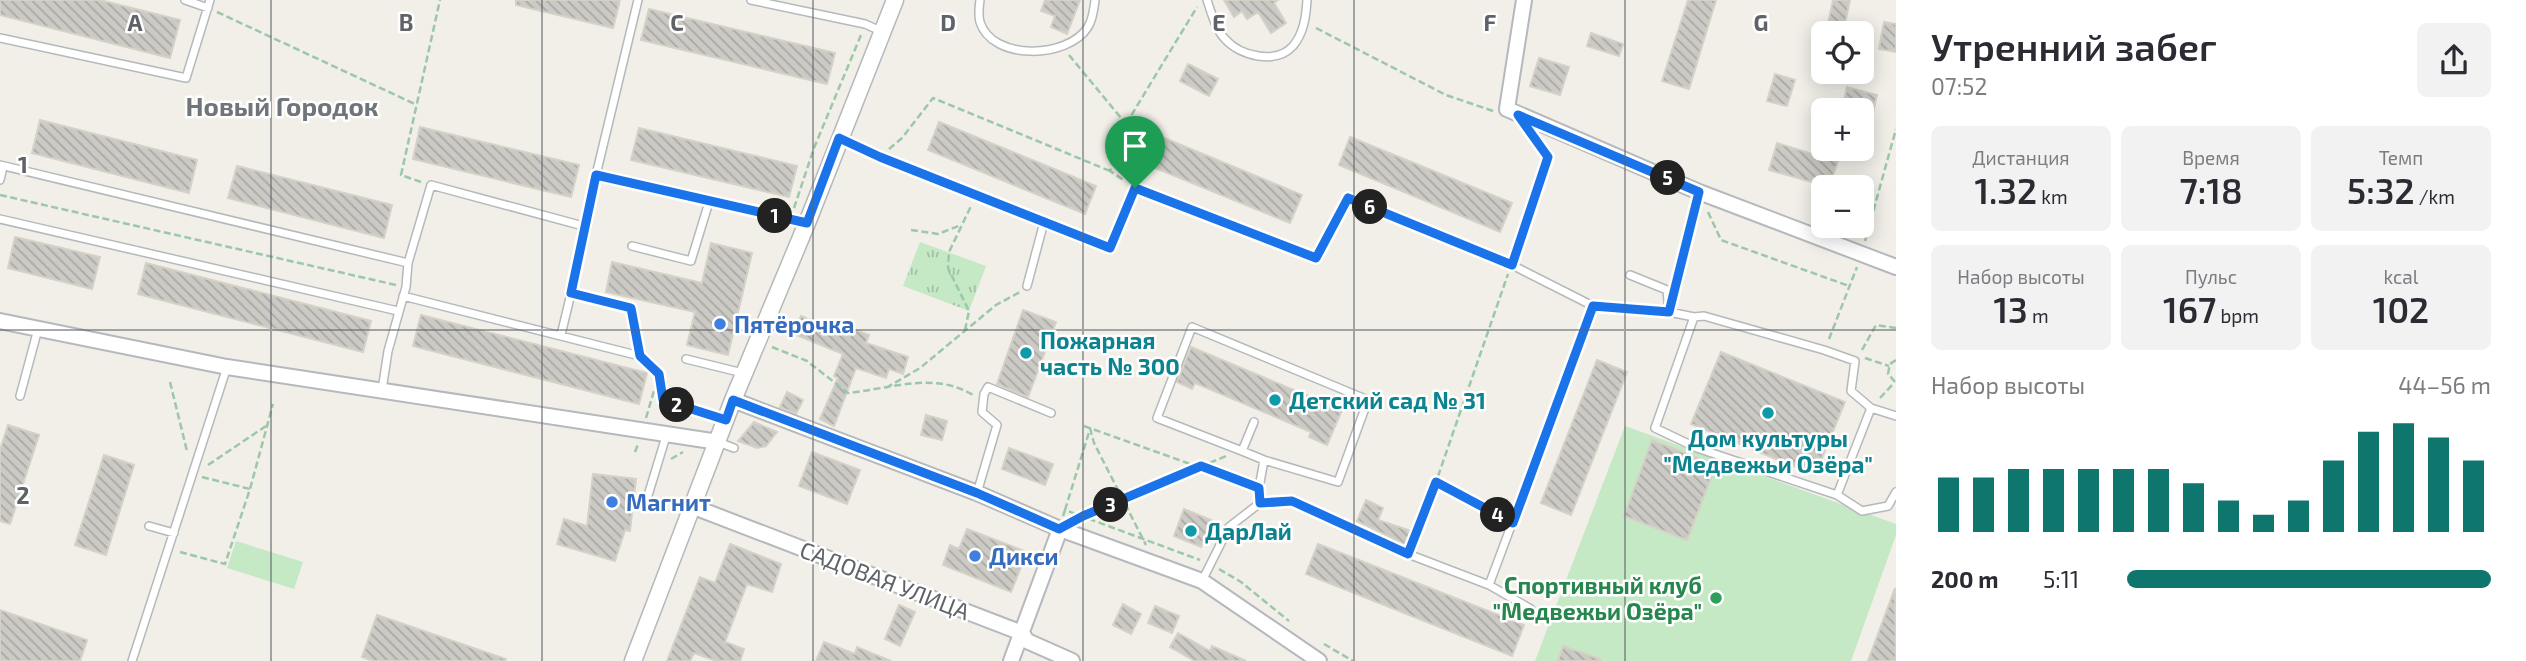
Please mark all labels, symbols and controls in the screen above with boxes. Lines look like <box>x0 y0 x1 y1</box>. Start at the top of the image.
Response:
text: A <box>127 8 143 36</box>
text: B <box>399 8 413 36</box>
text: C <box>670 8 684 36</box>
text: D <box>940 8 956 36</box>
text: E <box>1212 8 1226 36</box>
text: F <box>1484 8 1497 36</box>
text: G <box>1754 8 1768 36</box>
map controls <box>1811 21 1874 238</box>
button: locate <box>1811 21 1874 84</box>
text: Утренний забег <box>1931 23 2217 69</box>
button: share <box>2417 23 2491 97</box>
text: 07:52 <box>1931 72 1987 100</box>
district label: Новый Городок <box>185 90 379 121</box>
button: + <box>1811 98 1874 161</box>
pin <box>1105 116 1165 188</box>
icon: arrive <box>1116 127 1154 165</box>
text: Дистанция <box>1972 146 2070 169</box>
text: Время <box>2182 146 2240 169</box>
text: Темп <box>2379 146 2423 169</box>
text: 1 <box>18 150 28 178</box>
pin: 5 <box>1650 160 1686 196</box>
text: 5 <box>1662 166 1673 189</box>
text: 1.32 <box>1974 169 2037 211</box>
text: 7:18 <box>2179 169 2243 211</box>
text: 5:32 <box>2347 169 2415 211</box>
button: − <box>1811 175 1874 238</box>
text: km <box>2037 185 2068 208</box>
text: /km <box>2415 185 2455 208</box>
pin: 6 <box>1352 190 1388 224</box>
text: 6 <box>1364 195 1375 218</box>
pin: 1 <box>758 198 792 234</box>
text: 1 <box>770 204 779 227</box>
text: Набор высоты <box>1957 265 2085 288</box>
text: Пульс <box>2185 265 2237 288</box>
text: kcal <box>2384 265 2418 288</box>
text: 13 <box>1993 288 2028 330</box>
text: 167 <box>2163 288 2216 330</box>
text: 102 <box>2373 288 2429 330</box>
text: m <box>2028 304 2049 327</box>
text: bpm <box>2216 304 2259 327</box>
place label: Пятёрочка <box>734 310 854 338</box>
marker: Пятёрочка <box>712 316 728 332</box>
place label: Пожарная часть № 300 <box>1040 326 1180 380</box>
marker: Пожарная часть № 300 <box>1018 345 1034 361</box>
text: Набор высоты <box>1931 371 2085 399</box>
text: 44–56 m <box>2398 371 2491 399</box>
place label: Детский сад № 31 <box>1289 386 1486 414</box>
pin: 2 <box>660 388 694 422</box>
marker: Детский сад № 31 <box>1267 392 1283 408</box>
text: 2 <box>671 393 682 416</box>
marker: Дом культуры "Медвежьи Озёра" <box>1760 405 1776 421</box>
place label: Дом культуры "Медвежьи Озёра" <box>1663 424 1873 478</box>
text: 2 <box>16 481 30 509</box>
place label: Магнит <box>626 488 711 516</box>
pin: 3 <box>1094 488 1128 522</box>
text: 3 <box>1105 493 1116 516</box>
marker: Магнит <box>604 494 620 510</box>
pin: 4 <box>1480 498 1516 532</box>
text: 4 <box>1491 503 1504 526</box>
place label: ДарЛай <box>1205 517 1292 545</box>
marker: ДарЛай <box>1183 523 1199 539</box>
street label: САДОВАЯ УЛИЦА <box>796 535 974 625</box>
place label: Дикси <box>989 542 1059 570</box>
marker: Дикси <box>967 548 983 564</box>
text: 200 m <box>1931 565 1999 593</box>
text: 5:11 <box>2043 565 2079 593</box>
place label: Спортивный клуб "Медвежьи Озёра" <box>1493 571 1702 625</box>
marker: Спортивный клуб "Медвежьи Озёра" <box>1708 590 1724 606</box>

